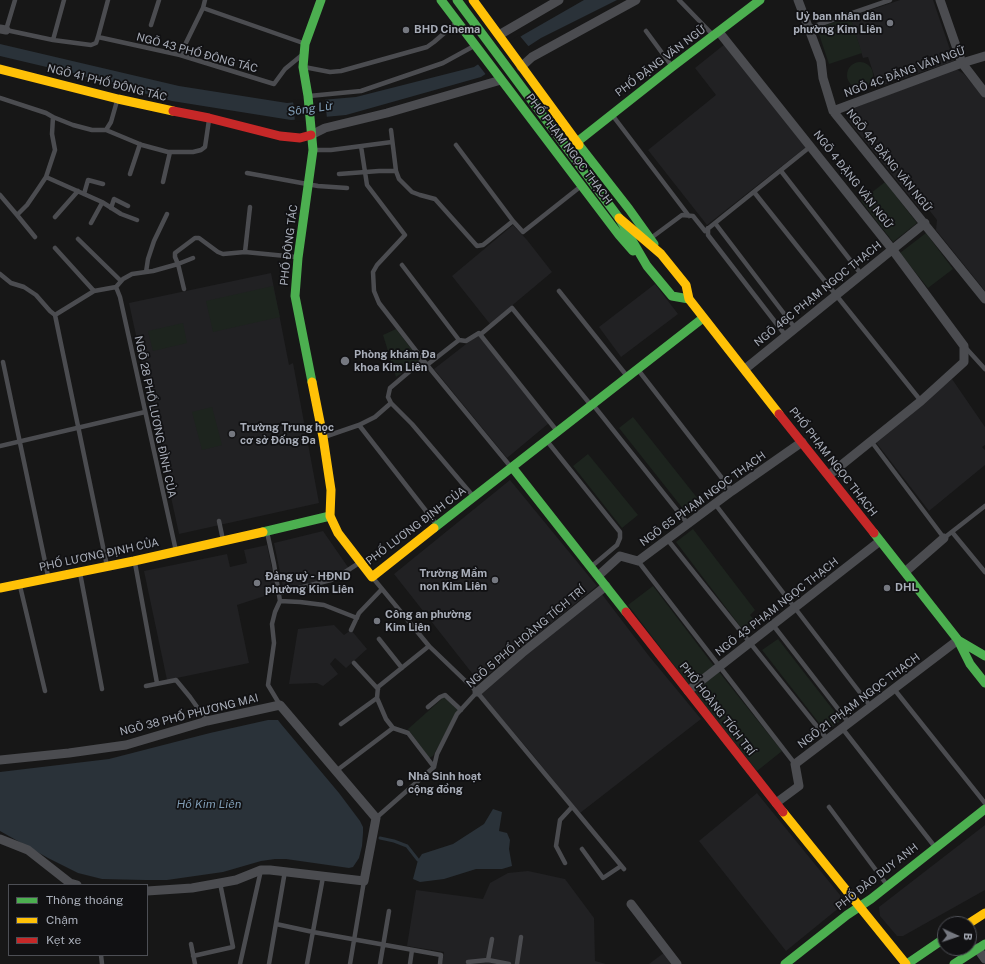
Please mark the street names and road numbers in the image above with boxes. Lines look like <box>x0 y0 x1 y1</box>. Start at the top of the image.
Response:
street label: PHỐ ĐẶNG VĂN NGỮ <box>613 22 709 100</box>
street label: NGÕ 43 PHỐ ĐÔNG TÁC <box>135 30 259 76</box>
street label: NGÕ 4C ĐẶNG VĂN NGỮ <box>842 44 968 100</box>
street label: NGÕ 41 PHỐ ĐÔNG TÁC <box>46 62 168 104</box>
street label: PHỐ PHẠM NGỌC THẠCH <box>523 91 615 207</box>
street label: NGÕ 4A ĐẶNG VĂN NGỮ <box>843 107 935 215</box>
street label: NGÕ 4 ĐẶNG VĂN NGỮ <box>811 128 895 232</box>
street label: PHỐ ĐÔNG TÁC <box>277 204 301 286</box>
street label: NGÕ 46C PHẠM NGỌC THẠCH <box>752 239 884 349</box>
street label: NGÕ 28 PHỐ LƯƠNG ĐÌNH CỦA <box>131 335 179 499</box>
street label: PHỐ PHẠM NGỌC THẠCH <box>786 405 880 519</box>
street label: NGÕ 65 PHẠM NGỌC THẠCH <box>637 449 769 549</box>
street label: PHỐ LƯƠNG ĐỊNH CỦA <box>363 484 469 568</box>
street label: PHỐ LƯƠNG ĐỊNH CỦA <box>38 536 160 574</box>
street label: NGÕ 43 PHẠM NGỌC THẠCH <box>713 555 841 659</box>
street label: NGÕ 5 PHỐ HOÀNG TÍCH TRÍ <box>464 583 588 691</box>
street label: NGÕ 21 PHẠM NGỌC THẠCH <box>795 651 923 751</box>
street label: PHỐ HOÀNG TÍCH TRÍ <box>677 660 757 758</box>
street label: NGÕ 38 PHỐ PHƯƠNG MAI <box>118 691 260 739</box>
street label: PHỐ ĐÀO DUY ANH <box>833 841 921 913</box>

